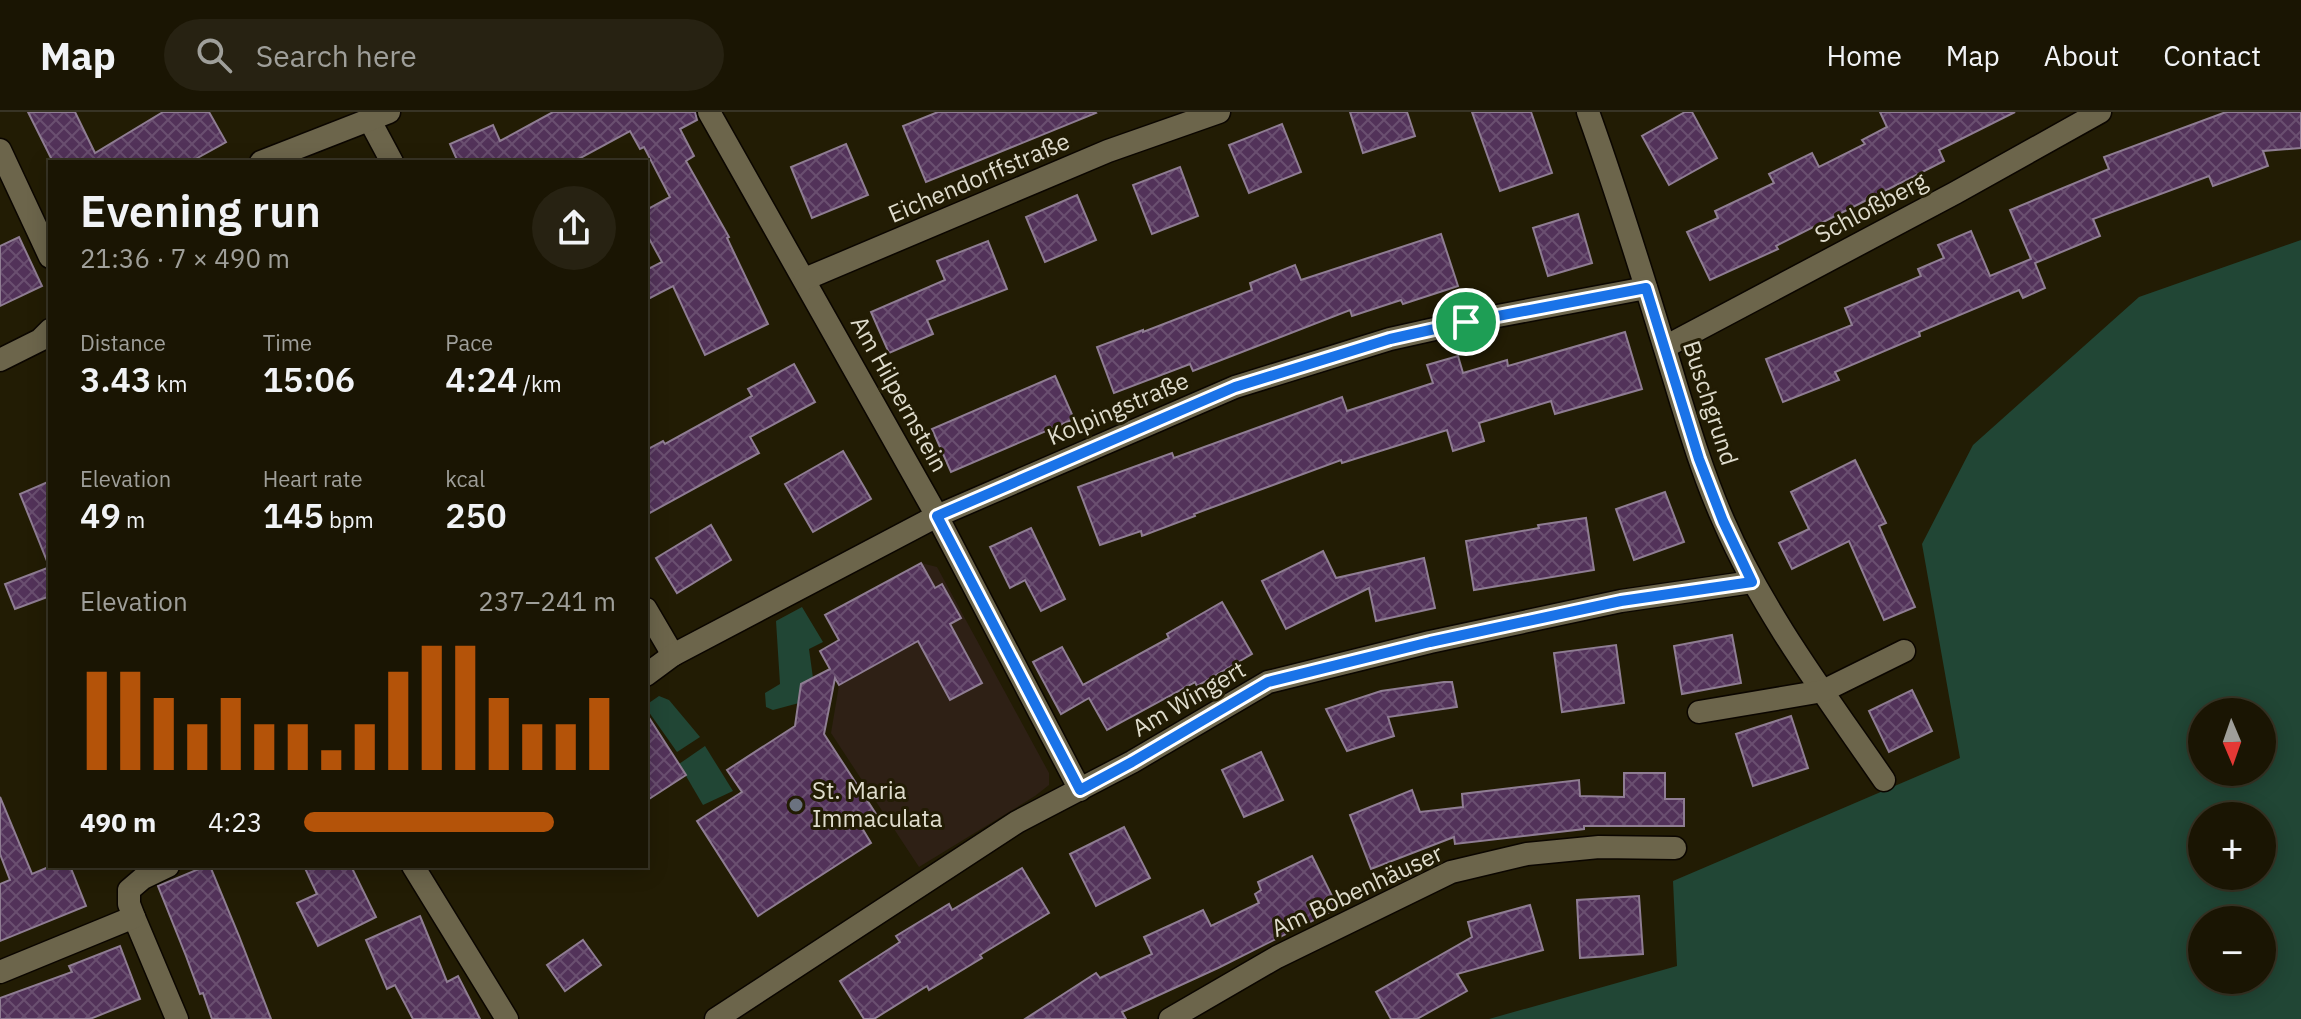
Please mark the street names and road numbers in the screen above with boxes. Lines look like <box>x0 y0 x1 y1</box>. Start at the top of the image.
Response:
street label: Eichendorffstraße <box>883 124 1074 230</box>
street label: Schloßberg <box>1809 164 1933 250</box>
street label: Am Hilpernstein <box>844 310 956 477</box>
street label: Buschgrund <box>1676 336 1746 469</box>
street label: Kolpingstraße <box>1042 364 1193 452</box>
street label: Am Wingert <box>1126 653 1251 744</box>
street label: Am Bobenhäuser <box>1266 836 1448 944</box>

